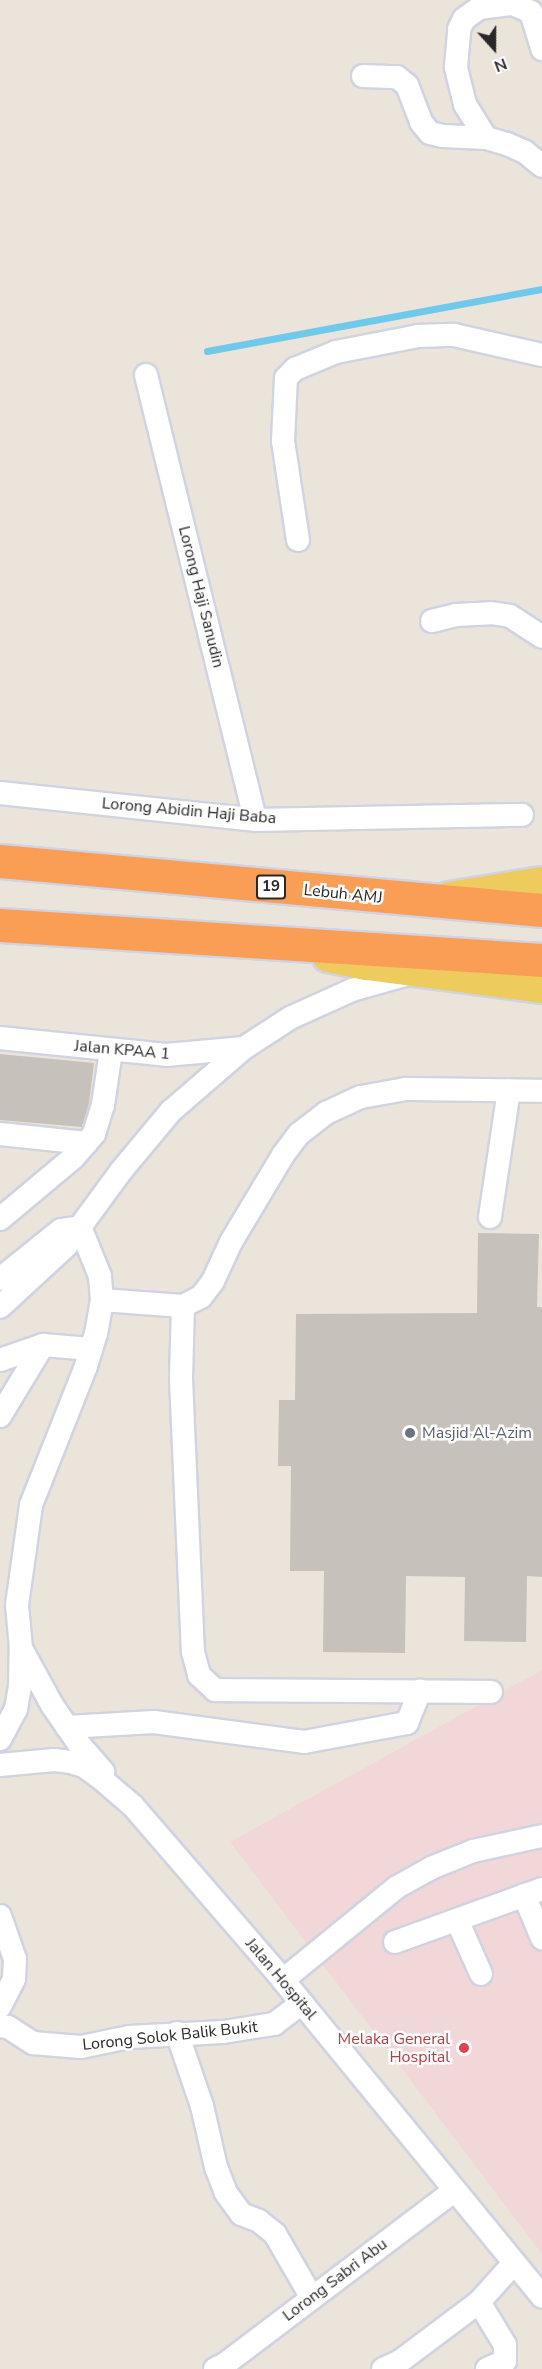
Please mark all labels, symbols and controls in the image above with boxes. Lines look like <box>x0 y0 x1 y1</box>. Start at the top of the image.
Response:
north arrow <box>464 18 524 78</box>
text: N <box>491 52 510 77</box>
street label: Lorong Haji Sanudin <box>174 524 228 670</box>
street label: Lorong Abidin Haji Baba <box>101 794 277 828</box>
road number: 19 <box>256 875 286 899</box>
street label: Lebuh AMJ <box>303 880 383 908</box>
street label: Jalan KPAA 1 <box>73 1036 171 1064</box>
place label: Masjid Al-Azim <box>422 1423 532 1443</box>
marker: Masjid Al-Azim <box>403 1426 417 1440</box>
street label: Jalan Hospital <box>241 1934 321 2024</box>
street label: Lorong Solok Balik Bukit <box>81 2017 259 2055</box>
place label: Melaka General Hospital <box>337 2029 450 2067</box>
marker: Melaka General Hospital <box>455 2039 473 2057</box>
street label: Lorong Sabri Abu <box>279 2234 391 2326</box>

